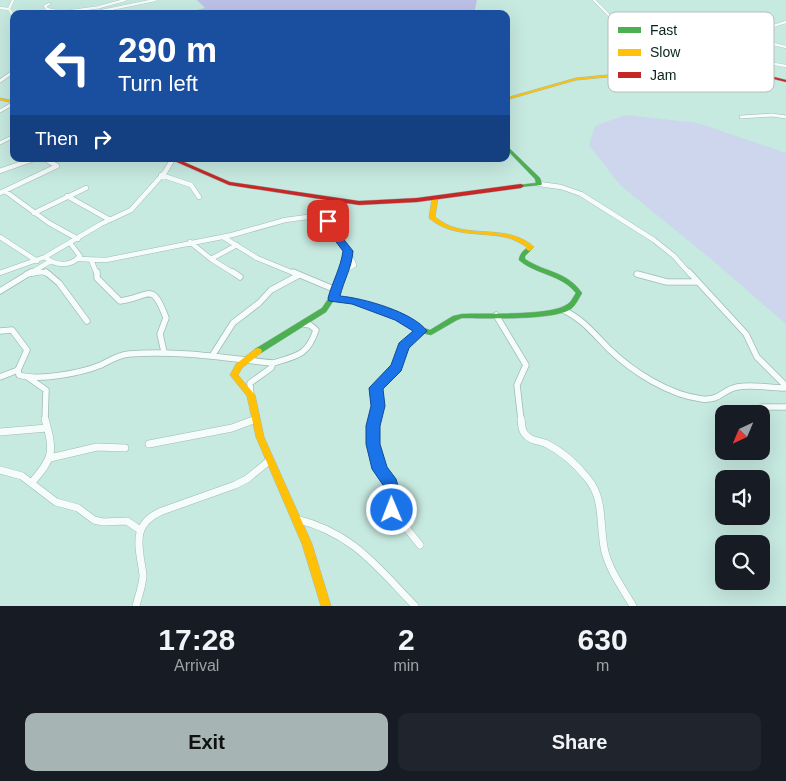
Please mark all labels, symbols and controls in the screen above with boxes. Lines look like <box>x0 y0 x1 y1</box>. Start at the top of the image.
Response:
legend <box>608 12 774 92</box>
text: Fast <box>650 22 677 38</box>
icon: left <box>35 30 100 95</box>
text: 290 m <box>118 30 217 69</box>
text: Slow <box>650 44 681 60</box>
text: Jam <box>650 67 676 83</box>
text: Turn left <box>118 71 198 96</box>
icon: right <box>88 125 116 153</box>
text: Then <box>35 128 78 149</box>
pin <box>307 200 349 242</box>
icon: arrive <box>314 207 342 235</box>
north arrow <box>715 405 770 460</box>
map controls <box>715 405 770 590</box>
button: sound <box>715 470 770 525</box>
position arrow <box>365 483 417 535</box>
button: search <box>715 535 770 590</box>
text: 17:28 <box>158 623 235 656</box>
text: 2 <box>398 623 415 656</box>
text: 630 <box>578 623 628 656</box>
text: Arrival <box>174 657 219 674</box>
text: min <box>393 657 419 674</box>
text: m <box>596 657 609 674</box>
button: Exit <box>25 713 388 771</box>
button: Share <box>398 713 761 771</box>

